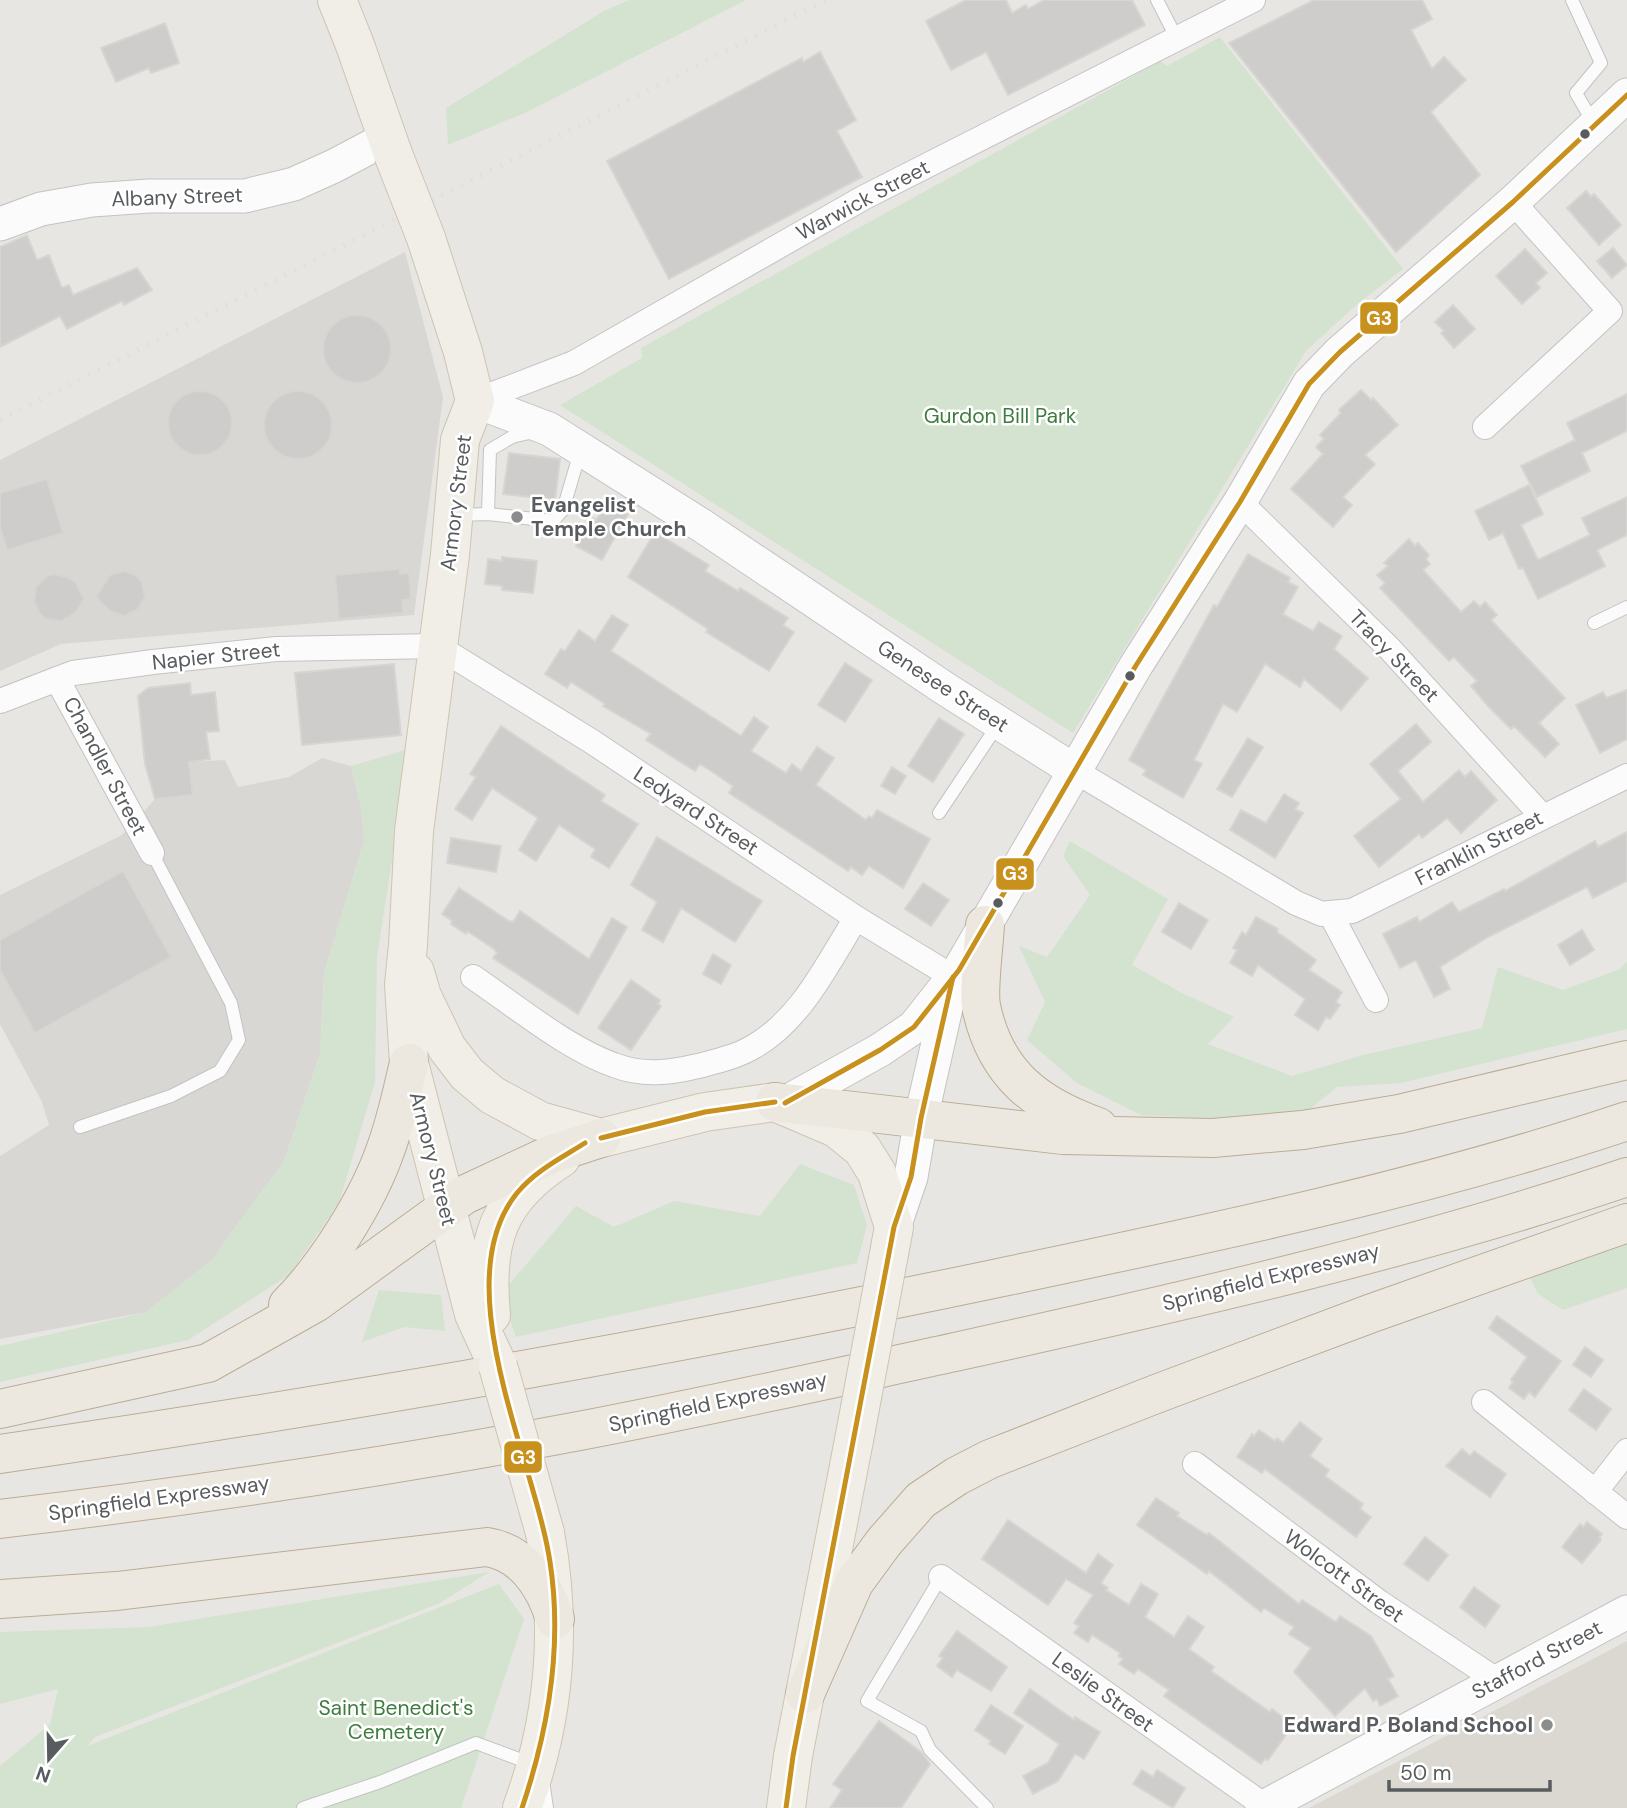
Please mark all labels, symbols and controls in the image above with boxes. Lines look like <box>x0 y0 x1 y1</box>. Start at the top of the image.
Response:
unlabelled marker <box>1578 127 1592 141</box>
street label: Warwick Street <box>791 153 935 247</box>
street label: Albany Street <box>111 181 243 213</box>
line badge: G3 <box>1359 301 1399 335</box>
text: G3 <box>1366 306 1392 331</box>
park label: Gurdon Bill Park <box>924 402 1077 430</box>
street label: Armory Street <box>434 433 478 573</box>
place label: Evangelist Temple Church <box>531 491 687 543</box>
marker: Evangelist Temple Church <box>509 509 525 525</box>
street label: Tracy Street <box>1343 604 1445 708</box>
street label: Genesee Street <box>872 633 1014 739</box>
street label: Napier Street <box>150 635 282 677</box>
unlabelled marker <box>1123 669 1137 683</box>
street label: Chandler Street <box>57 692 153 840</box>
street label: Ledyard Street <box>628 760 764 862</box>
street label: Franklin Street <box>1410 804 1548 892</box>
line badge: G3 <box>995 857 1035 891</box>
text: G3 <box>1002 861 1028 886</box>
unlabelled marker <box>991 896 1005 910</box>
street label: Armory Street <box>403 1089 463 1229</box>
street label: Springfield Expressway <box>1159 1236 1383 1318</box>
street label: Springfield Expressway <box>606 1365 830 1439</box>
line badge: G3 <box>503 1440 543 1474</box>
text: G3 <box>510 1445 536 1470</box>
street label: Springfield Expressway <box>47 1469 272 1527</box>
street label: Wolcott Street <box>1278 1523 1410 1629</box>
street label: Stafford Street <box>1467 1614 1607 1706</box>
street label: Leslie Street <box>1046 1645 1160 1739</box>
park label: Saint Benedict's Cemetery <box>318 1694 474 1746</box>
place label: Edward P. Boland School <box>1284 1711 1533 1739</box>
marker: Edward P. Boland School <box>1539 1717 1555 1733</box>
north arrow <box>14 1724 84 1794</box>
scale bar <box>1389 1748 1550 1792</box>
text: 50 m <box>1400 1759 1451 1787</box>
text: N <box>33 1760 54 1789</box>

